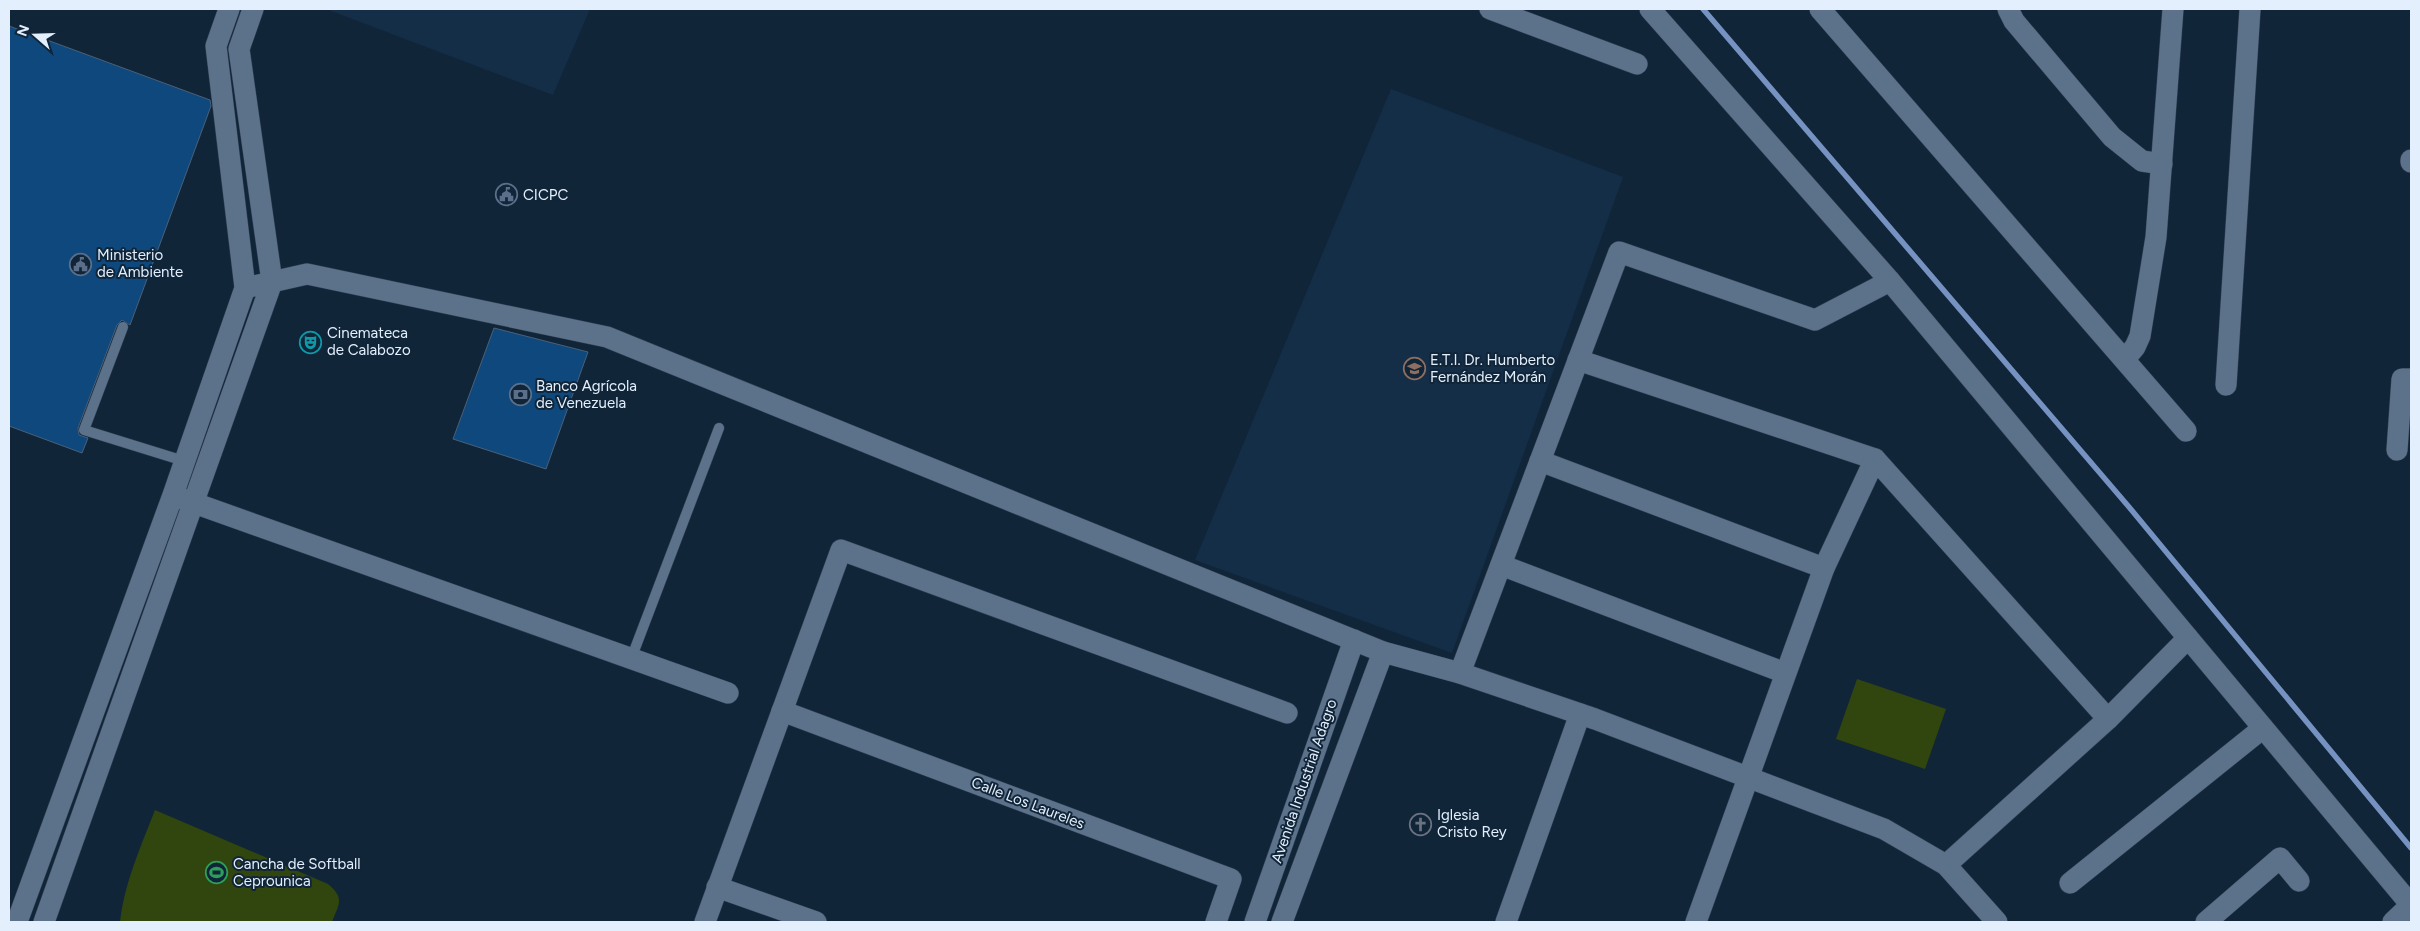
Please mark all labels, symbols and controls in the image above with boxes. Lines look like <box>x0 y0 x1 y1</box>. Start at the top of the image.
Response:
north arrow <box>10 10 60 60</box>
text: N <box>13 23 33 39</box>
public building icon: CICPC <box>495 183 519 207</box>
place label: CICPC <box>523 186 568 204</box>
place label: Ministerio de Ambiente <box>97 246 183 281</box>
public building icon: Ministerio de Ambiente <box>69 252 93 276</box>
place label: Cinemateca de Calabozo <box>327 324 411 359</box>
theatre icon: Cinemateca de Calabozo <box>299 330 323 354</box>
place label: E.T.I. Dr. Humberto Fernández Morán <box>1430 351 1556 386</box>
school or university icon: E.T.I. Dr. Humberto Fernández Morán <box>1402 357 1426 381</box>
place label: Banco Agrícola de Venezuela <box>536 377 637 412</box>
bank icon: Banco Agrícola de Venezuela <box>508 383 532 407</box>
street label: Avenida Industrial Adagro <box>1267 696 1341 865</box>
street label: Calle Los Laureles <box>969 773 1087 833</box>
place label: Iglesia Cristo Rey <box>1437 806 1507 841</box>
church icon: Iglesia Cristo Rey <box>1409 812 1433 836</box>
place label: Cancha de Softball Ceprounica <box>233 855 361 890</box>
sports icon: Cancha de Softball Ceprounica <box>205 861 229 885</box>

